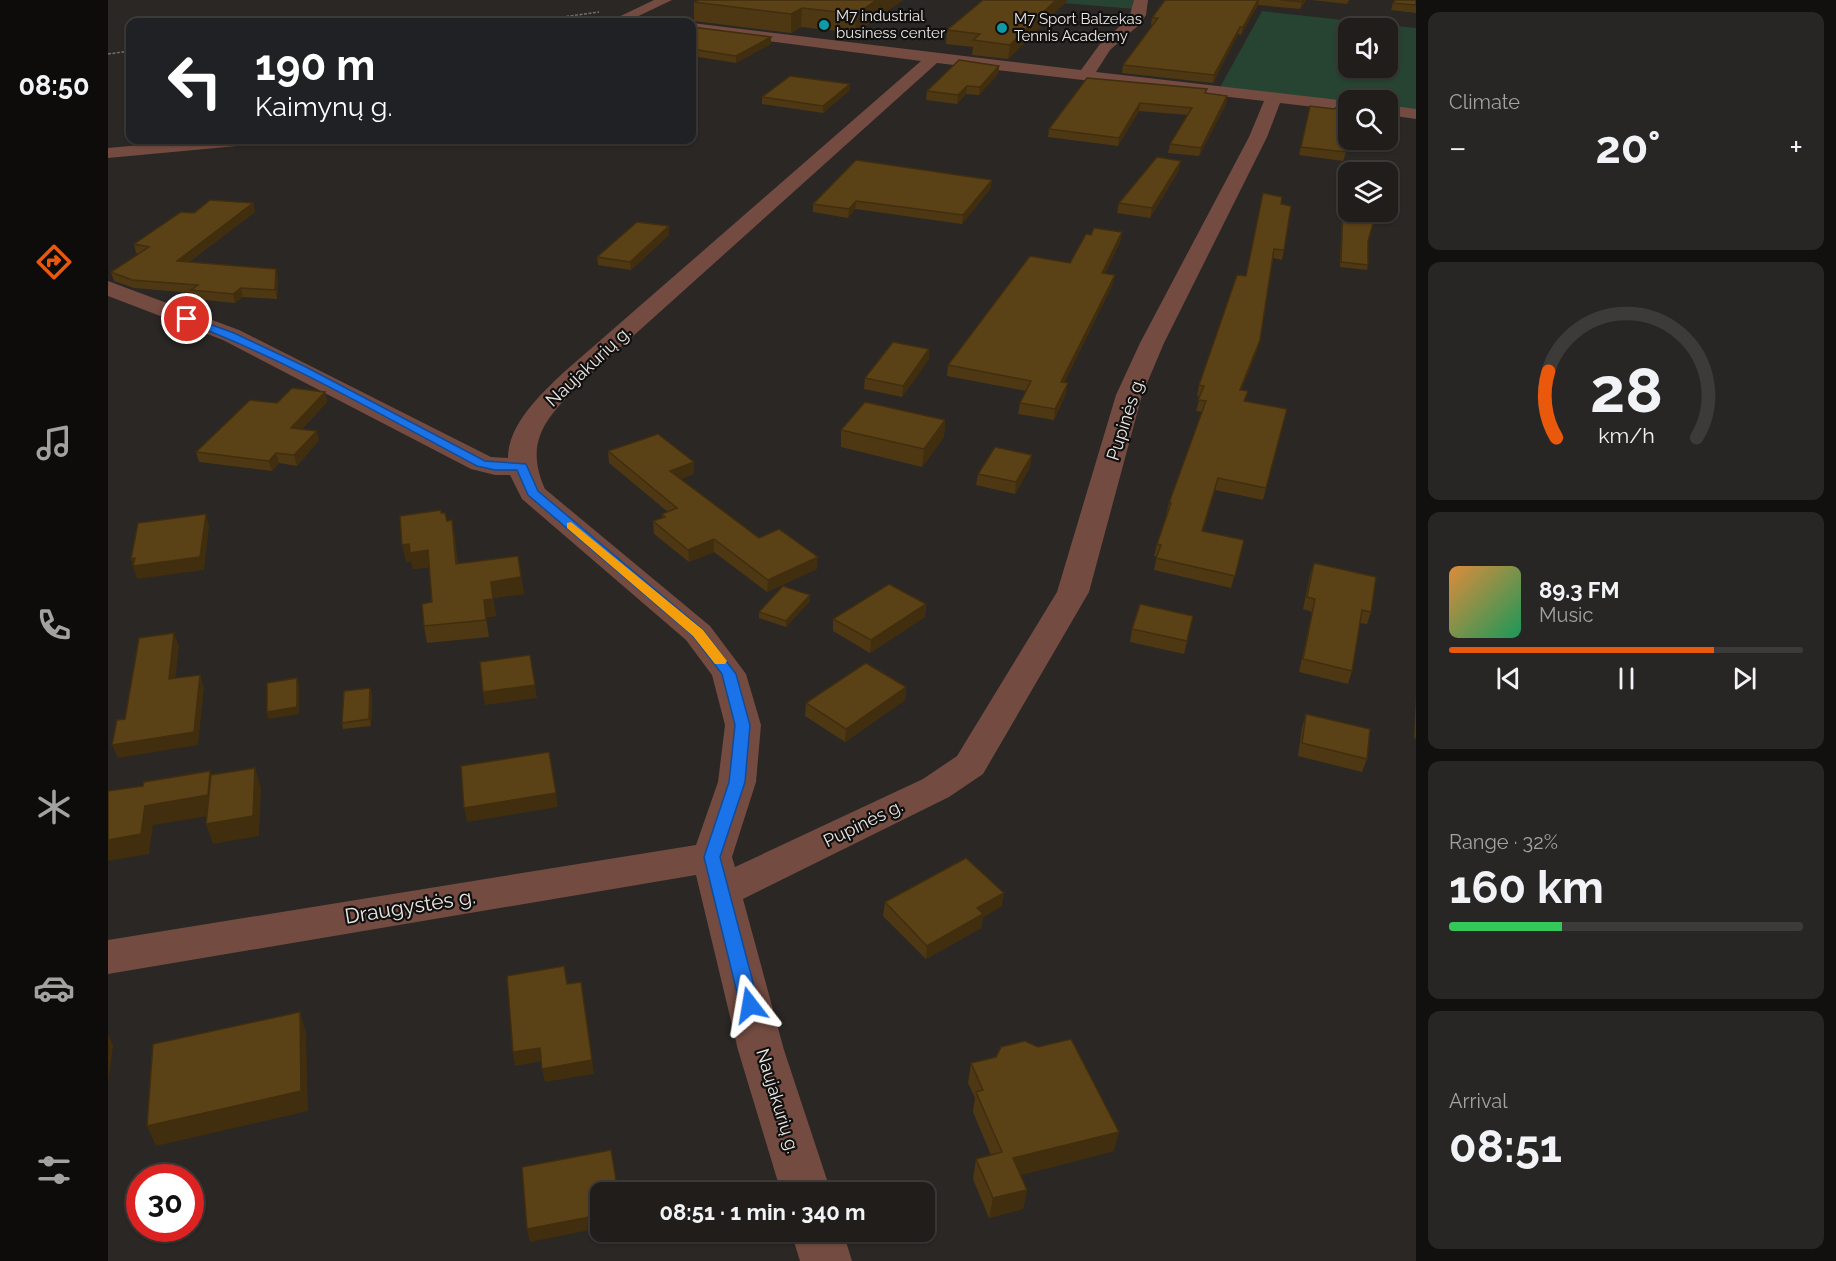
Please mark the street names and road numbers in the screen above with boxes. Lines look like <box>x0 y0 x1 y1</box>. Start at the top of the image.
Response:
street label: Naujakurių g. <box>541 321 635 411</box>
street label: Pupinės g. <box>1102 375 1148 463</box>
street label: Pupinės g. <box>820 795 906 851</box>
street label: Draugystės g. <box>343 883 477 929</box>
street label: Naujakurių g. <box>752 1046 804 1156</box>

